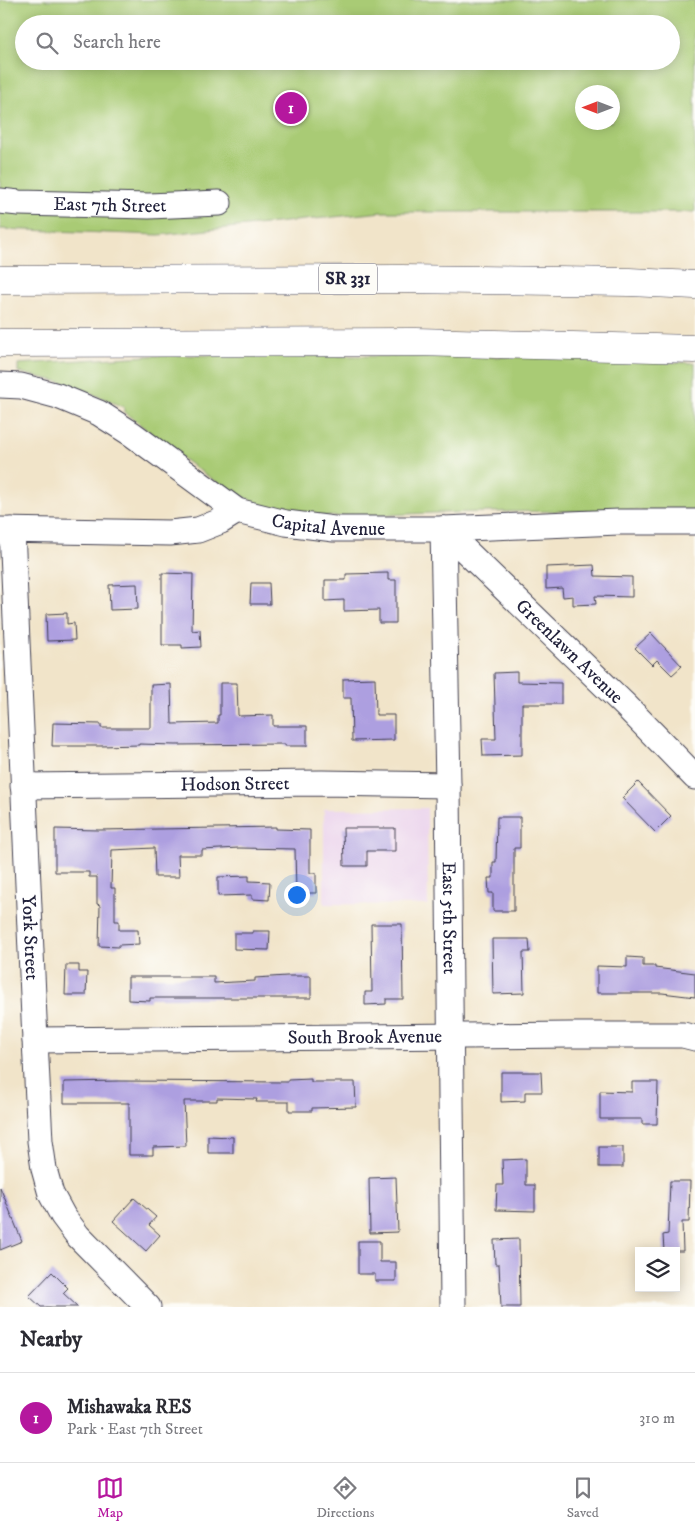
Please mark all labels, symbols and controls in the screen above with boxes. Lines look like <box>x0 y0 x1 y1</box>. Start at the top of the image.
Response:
search box <box>15 15 680 70</box>
icon: search <box>33 29 61 57</box>
text: Search here <box>73 31 161 54</box>
north arrow <box>575 85 620 130</box>
pin: 1 <box>275 89 307 127</box>
street label: East 7th Street <box>53 192 167 218</box>
road number: SR 331 <box>319 264 377 294</box>
street label: Capital Avenue <box>269 508 385 541</box>
street label: Greenlawn Avenue <box>511 594 628 709</box>
street label: Hodson Street <box>180 772 290 796</box>
street label: East 5th Street <box>437 862 461 974</box>
your location <box>284 882 310 908</box>
street label: York Street <box>17 894 44 981</box>
street label: South Brook Avenue <box>288 1025 442 1049</box>
map controls <box>635 1247 680 1292</box>
button: layers <box>635 1247 680 1292</box>
text: Nearby <box>20 1327 82 1353</box>
text: Mishawaka RES <box>67 1396 191 1419</box>
text: 1 <box>33 1408 39 1428</box>
text: 310 m <box>639 1408 675 1428</box>
text: Park · East 7th Street <box>67 1419 203 1439</box>
tab: Map <box>96 1474 124 1522</box>
tab: Directions <box>316 1474 374 1522</box>
tab: Saved <box>567 1474 599 1522</box>

